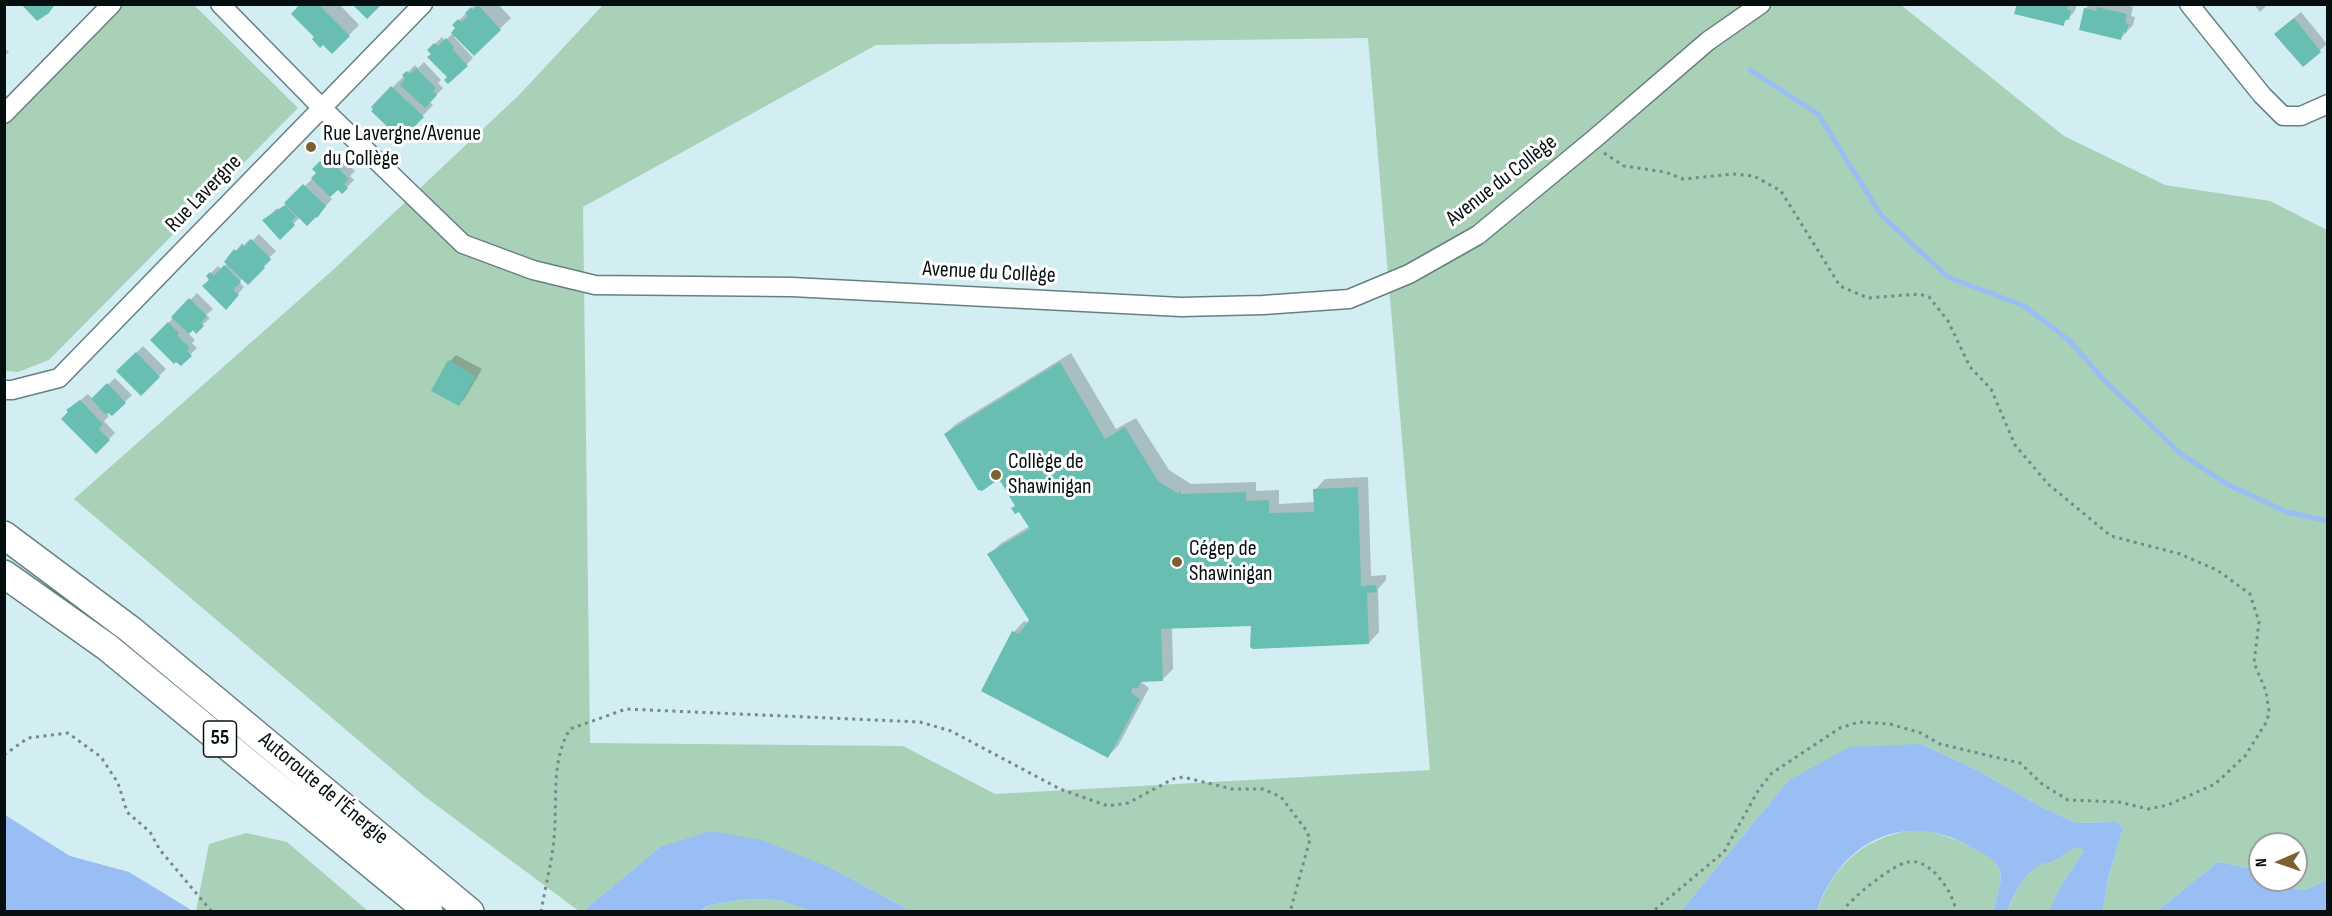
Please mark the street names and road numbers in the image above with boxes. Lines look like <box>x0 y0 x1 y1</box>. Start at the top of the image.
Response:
street label: Avenue du Collège <box>1441 130 1563 232</box>
street label: Rue Lavergne <box>160 150 248 238</box>
street label: Avenue du Collège <box>922 256 1056 290</box>
road number: 55 <box>204 721 236 757</box>
street label: Autoroute de l'Énergie <box>253 727 393 851</box>

